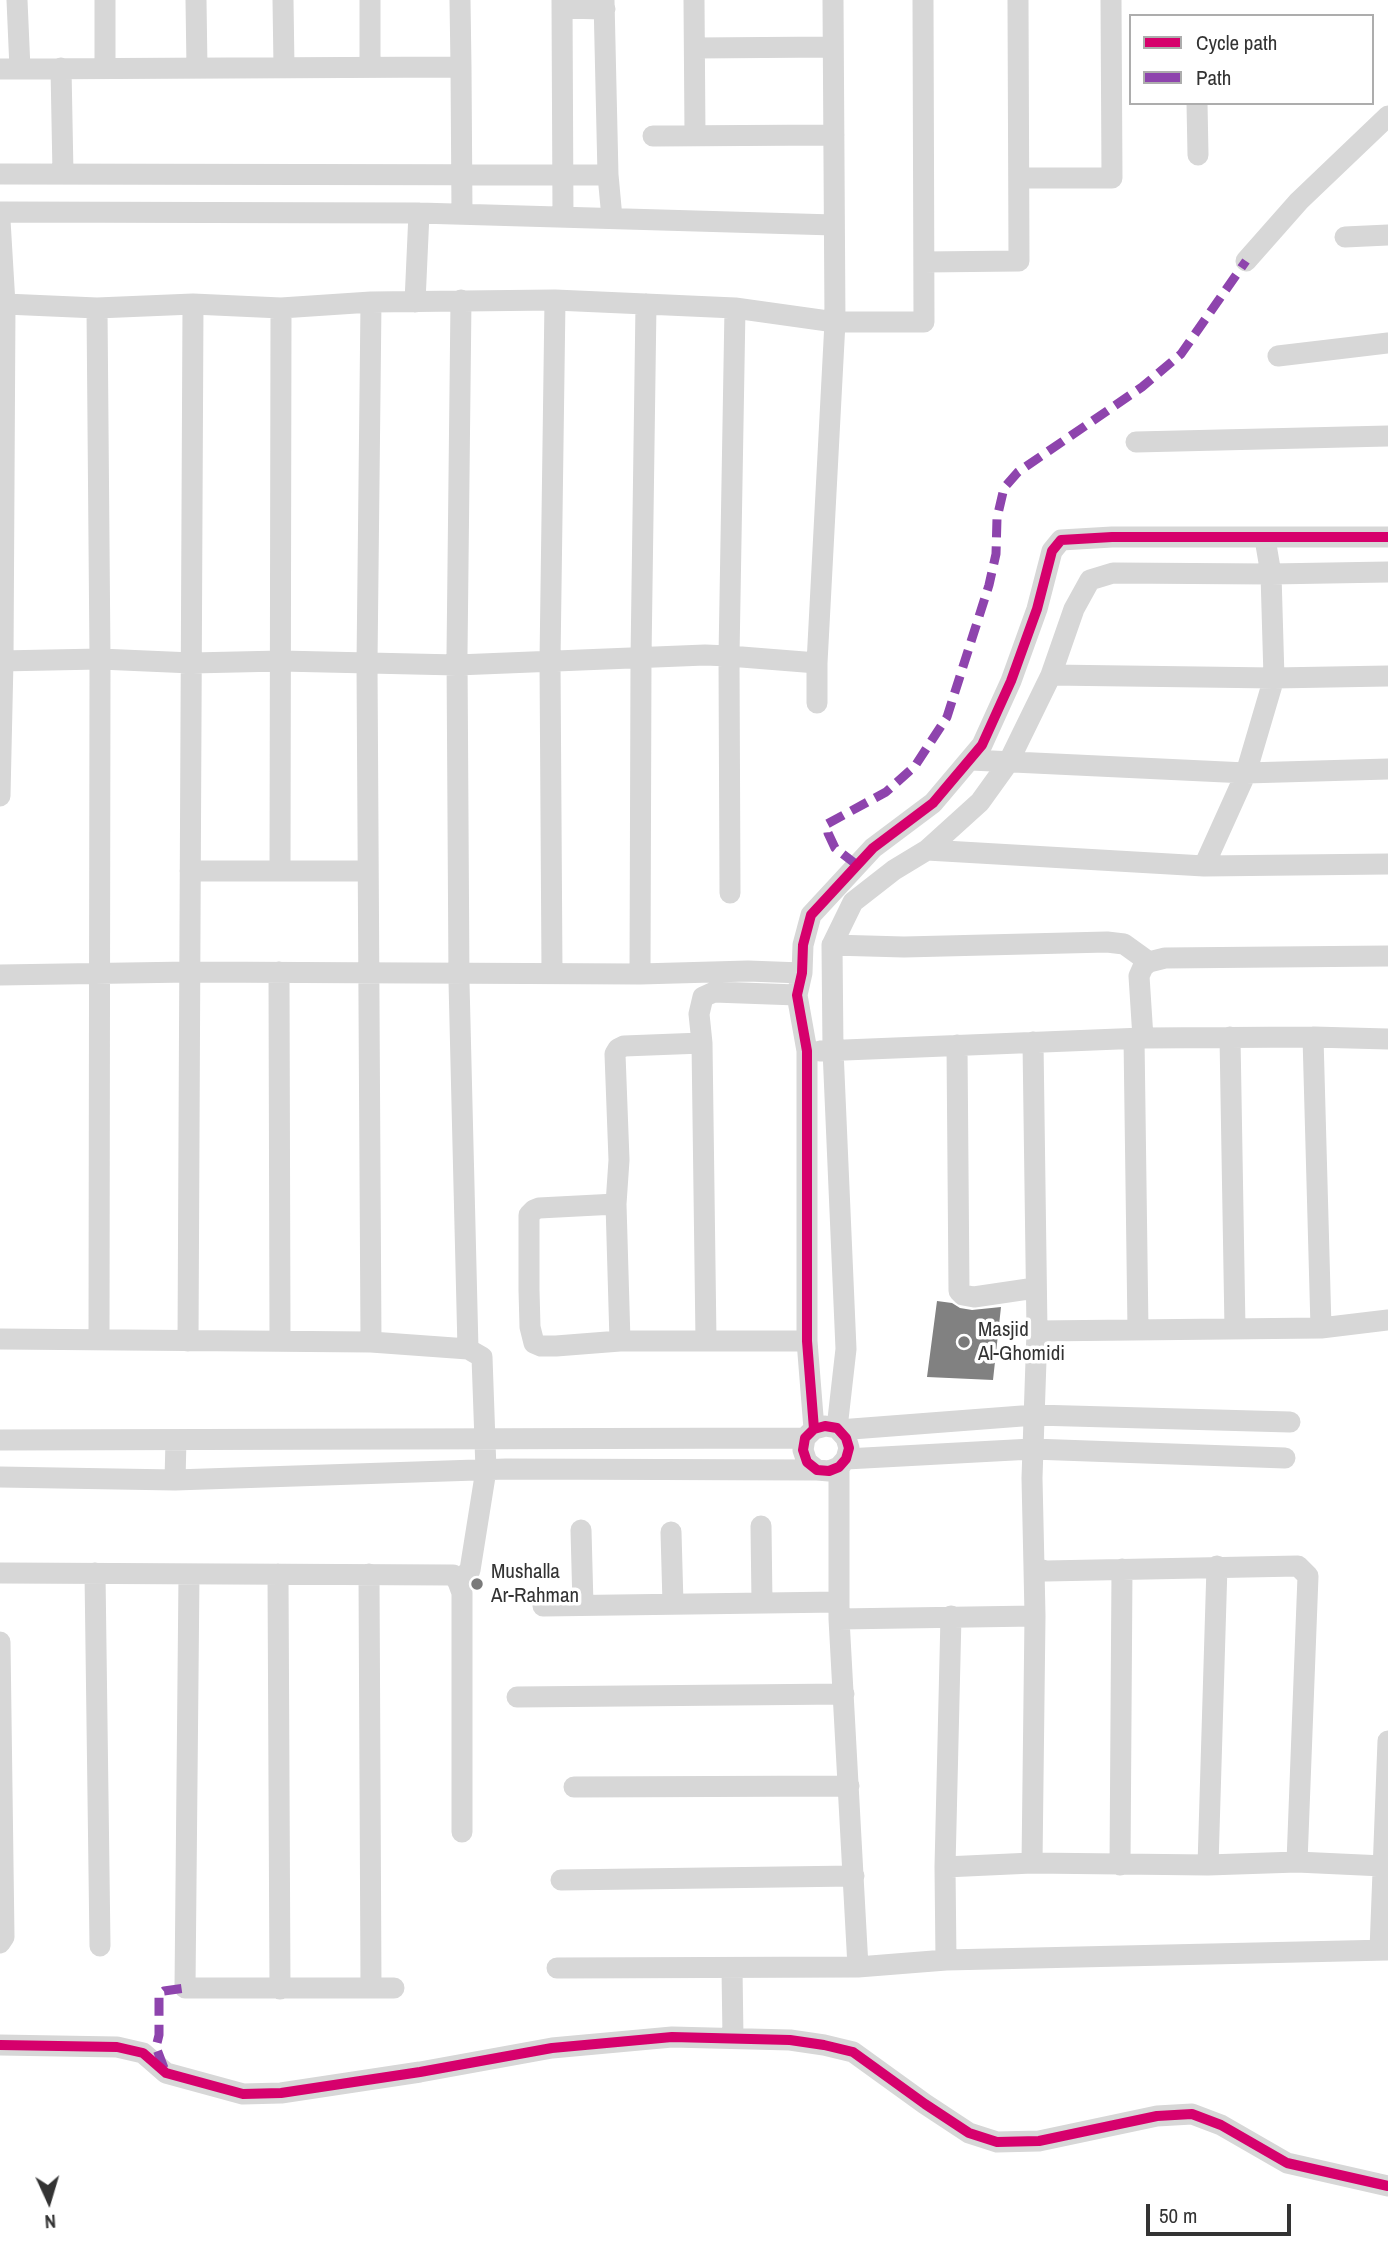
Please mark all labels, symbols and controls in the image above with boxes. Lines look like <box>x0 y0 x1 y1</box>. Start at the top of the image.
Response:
legend <box>1129 14 1374 105</box>
text: Cycle path <box>1196 28 1277 57</box>
text: Path <box>1196 63 1231 92</box>
place label: Masjid Al-Ghomidi <box>978 1317 1065 1367</box>
marker: Masjid Al-Ghomidi <box>956 1334 972 1350</box>
place label: Mushalla Ar-Rahman <box>491 1559 579 1609</box>
marker: Mushalla Ar-Rahman <box>469 1576 485 1592</box>
north arrow <box>14 2166 84 2236</box>
scale bar <box>1150 2190 1295 2234</box>
text: 50 m <box>1159 2201 1197 2230</box>
text: N <box>44 2209 57 2235</box>

